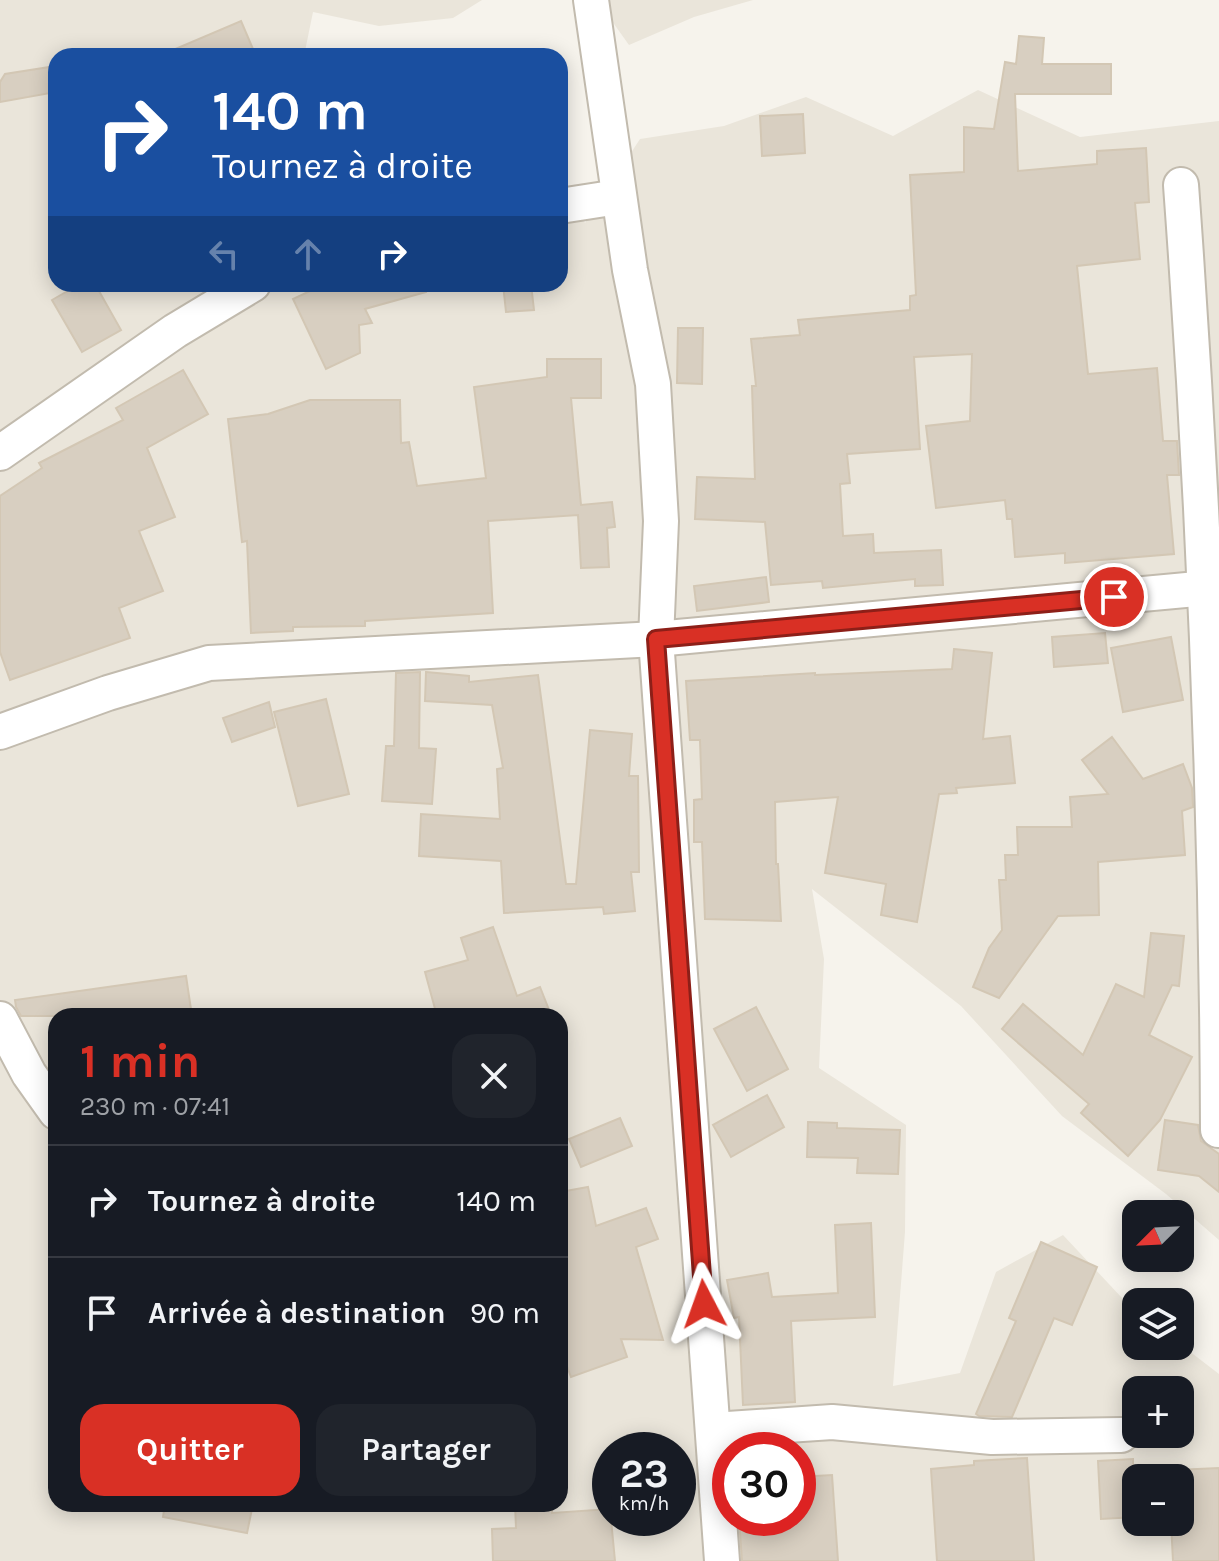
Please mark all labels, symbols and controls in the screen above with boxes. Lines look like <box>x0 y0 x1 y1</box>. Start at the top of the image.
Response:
text: 140 m <box>212 78 368 143</box>
icon: right <box>80 80 184 184</box>
text: Tournez à droite <box>212 145 473 187</box>
icon: left <box>202 232 246 276</box>
icon: ahead <box>286 232 330 276</box>
icon: right <box>370 232 414 276</box>
pin <box>1080 563 1148 631</box>
icon: arrive <box>1092 575 1136 619</box>
text: 1 min <box>80 1033 200 1089</box>
button: close <box>452 1034 536 1118</box>
text: 230 m · 07:41 <box>80 1091 230 1122</box>
icon: right <box>80 1179 124 1223</box>
text: Tournez à droite <box>148 1183 376 1219</box>
text: 140 m <box>456 1183 536 1219</box>
north arrow <box>1122 1200 1194 1272</box>
map controls <box>1122 1200 1194 1536</box>
position arrow <box>662 1262 746 1346</box>
button: layers <box>1122 1288 1194 1360</box>
icon: arrive <box>80 1291 124 1335</box>
text: Arrivée à destination <box>148 1295 446 1331</box>
text: 90 m <box>470 1295 540 1331</box>
button: + <box>1122 1376 1194 1448</box>
button: Quitter <box>80 1404 300 1496</box>
button: Partager <box>316 1404 536 1496</box>
speed limit sign: 30 <box>712 1432 816 1536</box>
text: 23 <box>619 1450 669 1497</box>
button: − <box>1122 1464 1194 1536</box>
text: km/h <box>619 1492 669 1515</box>

